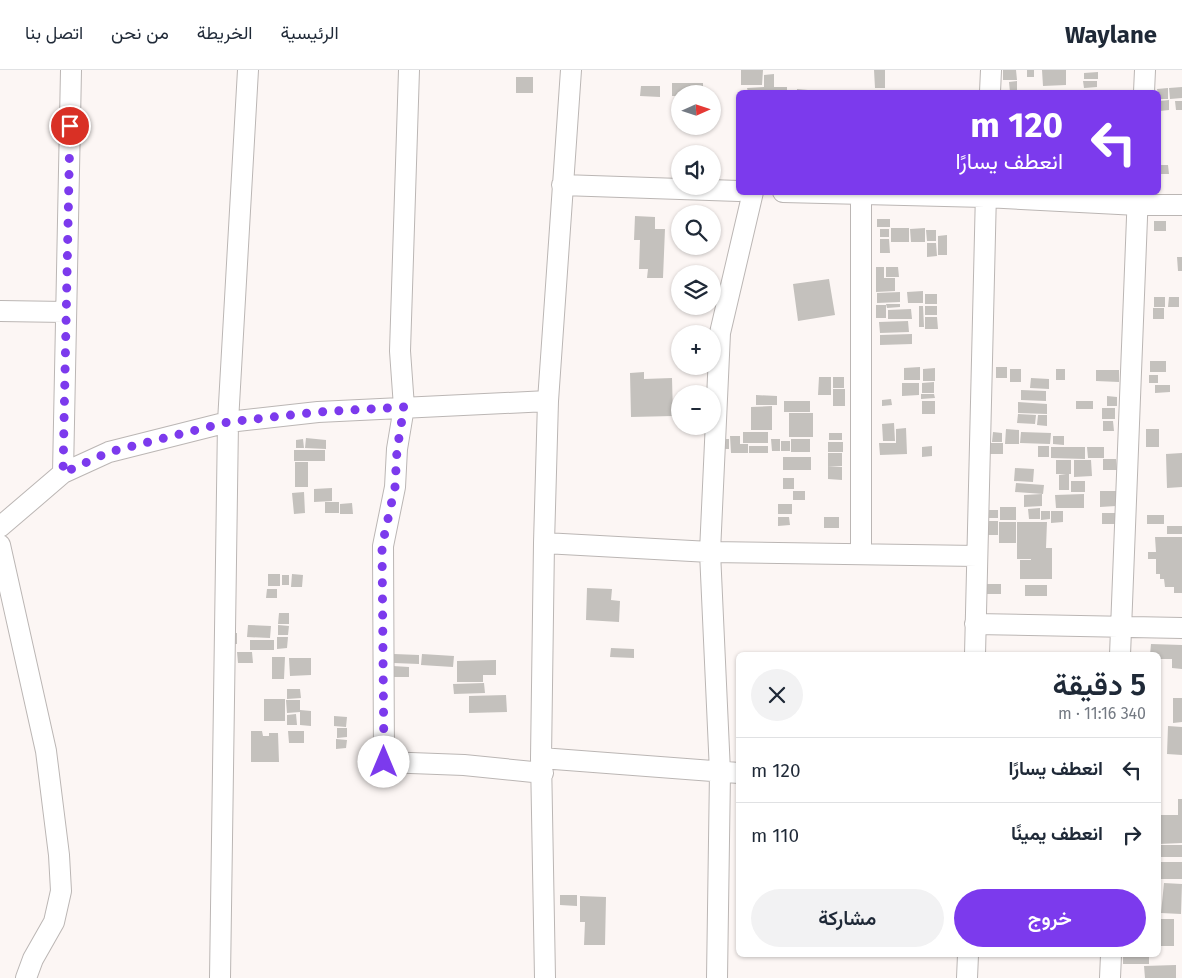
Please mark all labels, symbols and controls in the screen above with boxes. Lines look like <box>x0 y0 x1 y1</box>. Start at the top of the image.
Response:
text: Waylane <box>1065 21 1157 49</box>
text: اتصل بنا <box>25 22 83 44</box>
text: من نحن <box>111 22 169 44</box>
text: الخريطة <box>197 22 253 44</box>
text: الرئيسية <box>281 22 339 44</box>
north arrow <box>671 85 721 135</box>
map controls <box>671 85 721 435</box>
text: 120 m <box>970 104 1063 146</box>
pin <box>49 105 91 147</box>
icon: left <box>1081 110 1146 175</box>
icon: arrive <box>56 112 84 140</box>
button: sound <box>671 145 721 195</box>
text: انعطف يسارًا <box>956 148 1063 175</box>
button: search <box>671 205 721 255</box>
button: layers <box>671 265 721 315</box>
button: + <box>671 325 721 375</box>
button: − <box>671 385 721 435</box>
text: 5 دقيقة <box>1052 667 1146 703</box>
button: close <box>751 669 803 721</box>
text: 340 m · 11:16 <box>1058 704 1146 723</box>
position arrow <box>357 735 409 787</box>
icon: left <box>1118 756 1146 784</box>
text: انعطف يسارًا <box>1009 757 1103 780</box>
text: 120 m <box>751 759 801 782</box>
icon: right <box>1118 821 1146 849</box>
text: انعطف يمينًا <box>1011 822 1103 845</box>
text: 110 m <box>751 824 799 847</box>
button: مشاركة <box>751 889 944 947</box>
button: خروج <box>954 889 1146 947</box>

